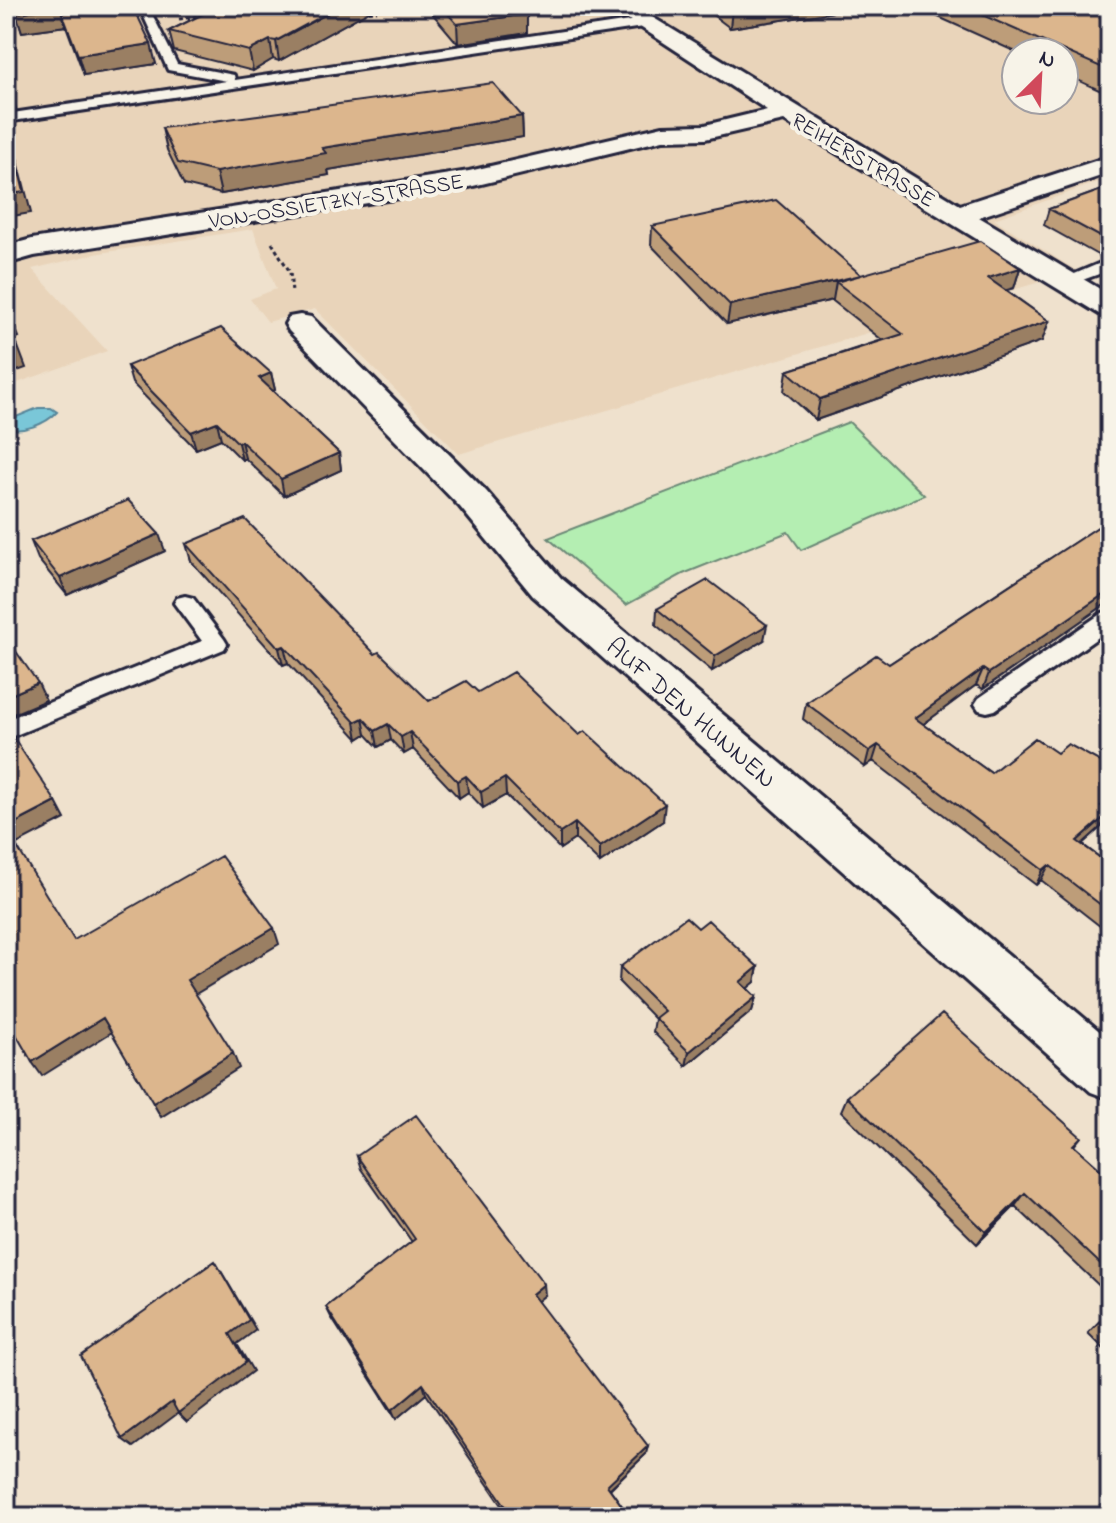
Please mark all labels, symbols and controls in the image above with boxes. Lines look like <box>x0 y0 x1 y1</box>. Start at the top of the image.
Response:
north arrow <box>1000 36 1080 116</box>
text: N <box>1034 43 1060 78</box>
street label: REIHERSTRASSE <box>784 106 941 217</box>
street label: VON-OSSIETZKY-STRASSE <box>206 167 466 239</box>
street label: AUF DEN HUNNEN <box>597 630 783 799</box>

